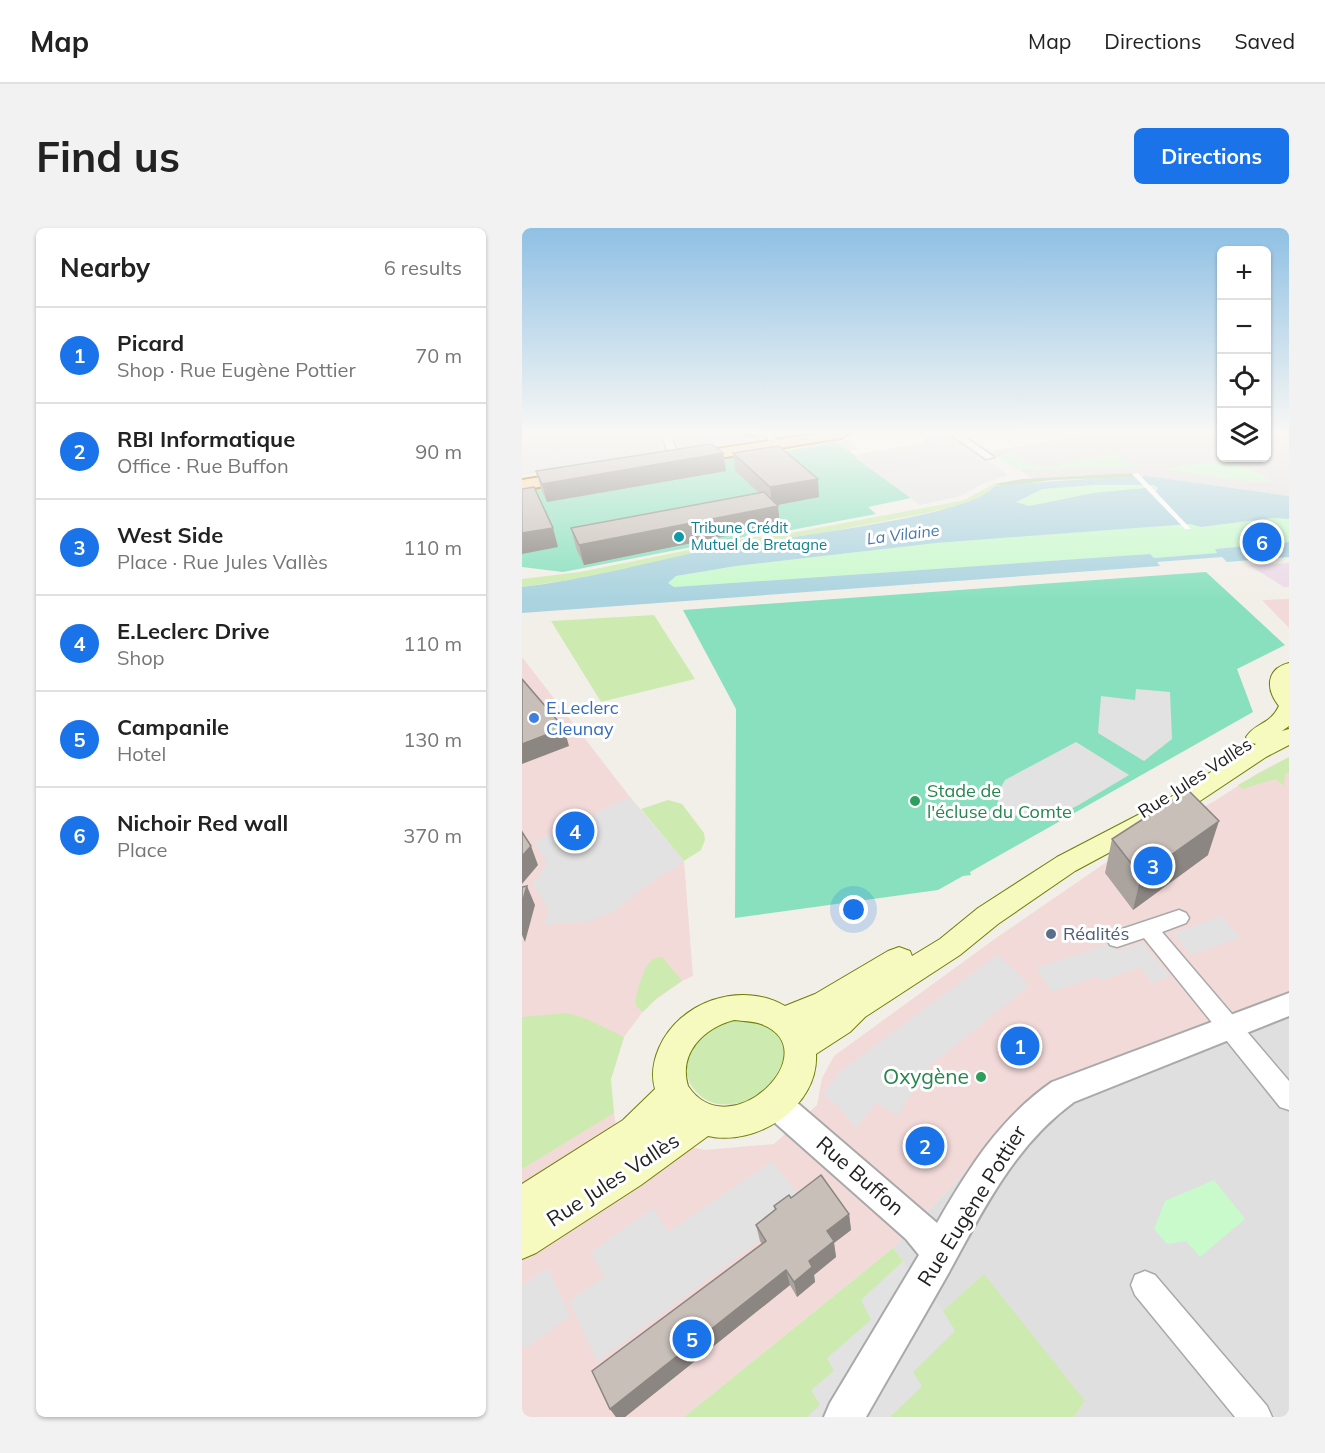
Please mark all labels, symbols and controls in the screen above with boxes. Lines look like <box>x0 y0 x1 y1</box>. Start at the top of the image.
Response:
text: Map <box>30 24 89 59</box>
text: Map <box>1028 28 1071 54</box>
text: Directions <box>1104 28 1201 54</box>
text: Saved <box>1234 28 1295 54</box>
button: Directions <box>1134 128 1289 184</box>
text: Find us <box>36 130 180 183</box>
map controls <box>1217 246 1271 462</box>
button: + <box>1217 246 1271 300</box>
text: Nearby <box>60 251 150 284</box>
text: 6 results <box>384 255 462 280</box>
button: − <box>1217 300 1271 354</box>
text: Picard <box>117 329 184 357</box>
text: 1 <box>74 343 86 368</box>
text: 70 m <box>415 343 462 368</box>
button: locate <box>1217 354 1271 408</box>
text: Shop · Rue Eugène Pottier <box>117 357 356 382</box>
button: layers <box>1217 408 1271 462</box>
text: RBI Informatique <box>117 425 295 453</box>
text: 2 <box>74 439 86 464</box>
text: 90 m <box>415 439 462 464</box>
text: Office · Rue Buffon <box>117 453 289 478</box>
place label: Tribune Crédit Mutuel de Bretagne <box>691 518 827 554</box>
water label: La Vilaine <box>866 520 941 548</box>
pin: 6 <box>1242 520 1282 564</box>
text: West Side <box>117 521 223 549</box>
marker: Tribune Crédit Mutuel de Bretagne <box>672 530 686 544</box>
text: 3 <box>74 535 86 560</box>
text: 110 m <box>403 535 462 560</box>
text: Place · Rue Jules Vallès <box>117 549 328 574</box>
text: E.Leclerc Drive <box>117 617 269 645</box>
text: 4 <box>74 631 86 656</box>
text: 110 m <box>403 631 462 656</box>
text: Shop <box>117 645 165 670</box>
place label: E.Leclerc Cleunay <box>546 696 619 740</box>
marker: E.Leclerc Cleunay <box>527 711 541 725</box>
text: Campanile <box>117 713 229 741</box>
text: 5 <box>74 727 86 752</box>
text: 130 m <box>403 727 462 752</box>
street label: Rue Jules Vallès <box>1134 732 1256 823</box>
text: Hotel <box>117 741 166 766</box>
place label: Stade de l'écluse du Comte <box>927 779 1072 823</box>
marker: Stade de l'écluse du Comte <box>908 794 922 808</box>
pin: 4 <box>556 808 594 854</box>
text: Nichoir Red wall <box>117 809 288 837</box>
text: 6 <box>74 823 86 848</box>
text: 370 m <box>403 823 462 848</box>
text: Place <box>117 837 167 862</box>
pin: 3 <box>1134 844 1172 888</box>
your location <box>839 895 868 924</box>
place label: Réalités <box>1063 922 1129 945</box>
marker: Réalités <box>1044 927 1058 941</box>
pin: 1 <box>1000 1024 1040 1068</box>
place label: Oxygène <box>883 1063 969 1089</box>
marker: Oxygène <box>974 1070 988 1084</box>
street label: Rue Eugène Pottier <box>911 1120 1031 1291</box>
pin: 2 <box>906 1124 944 1168</box>
street label: Rue Jules Vallès <box>541 1127 684 1232</box>
street label: Rue Buffon <box>811 1130 910 1220</box>
pin: 5 <box>672 1316 712 1362</box>

